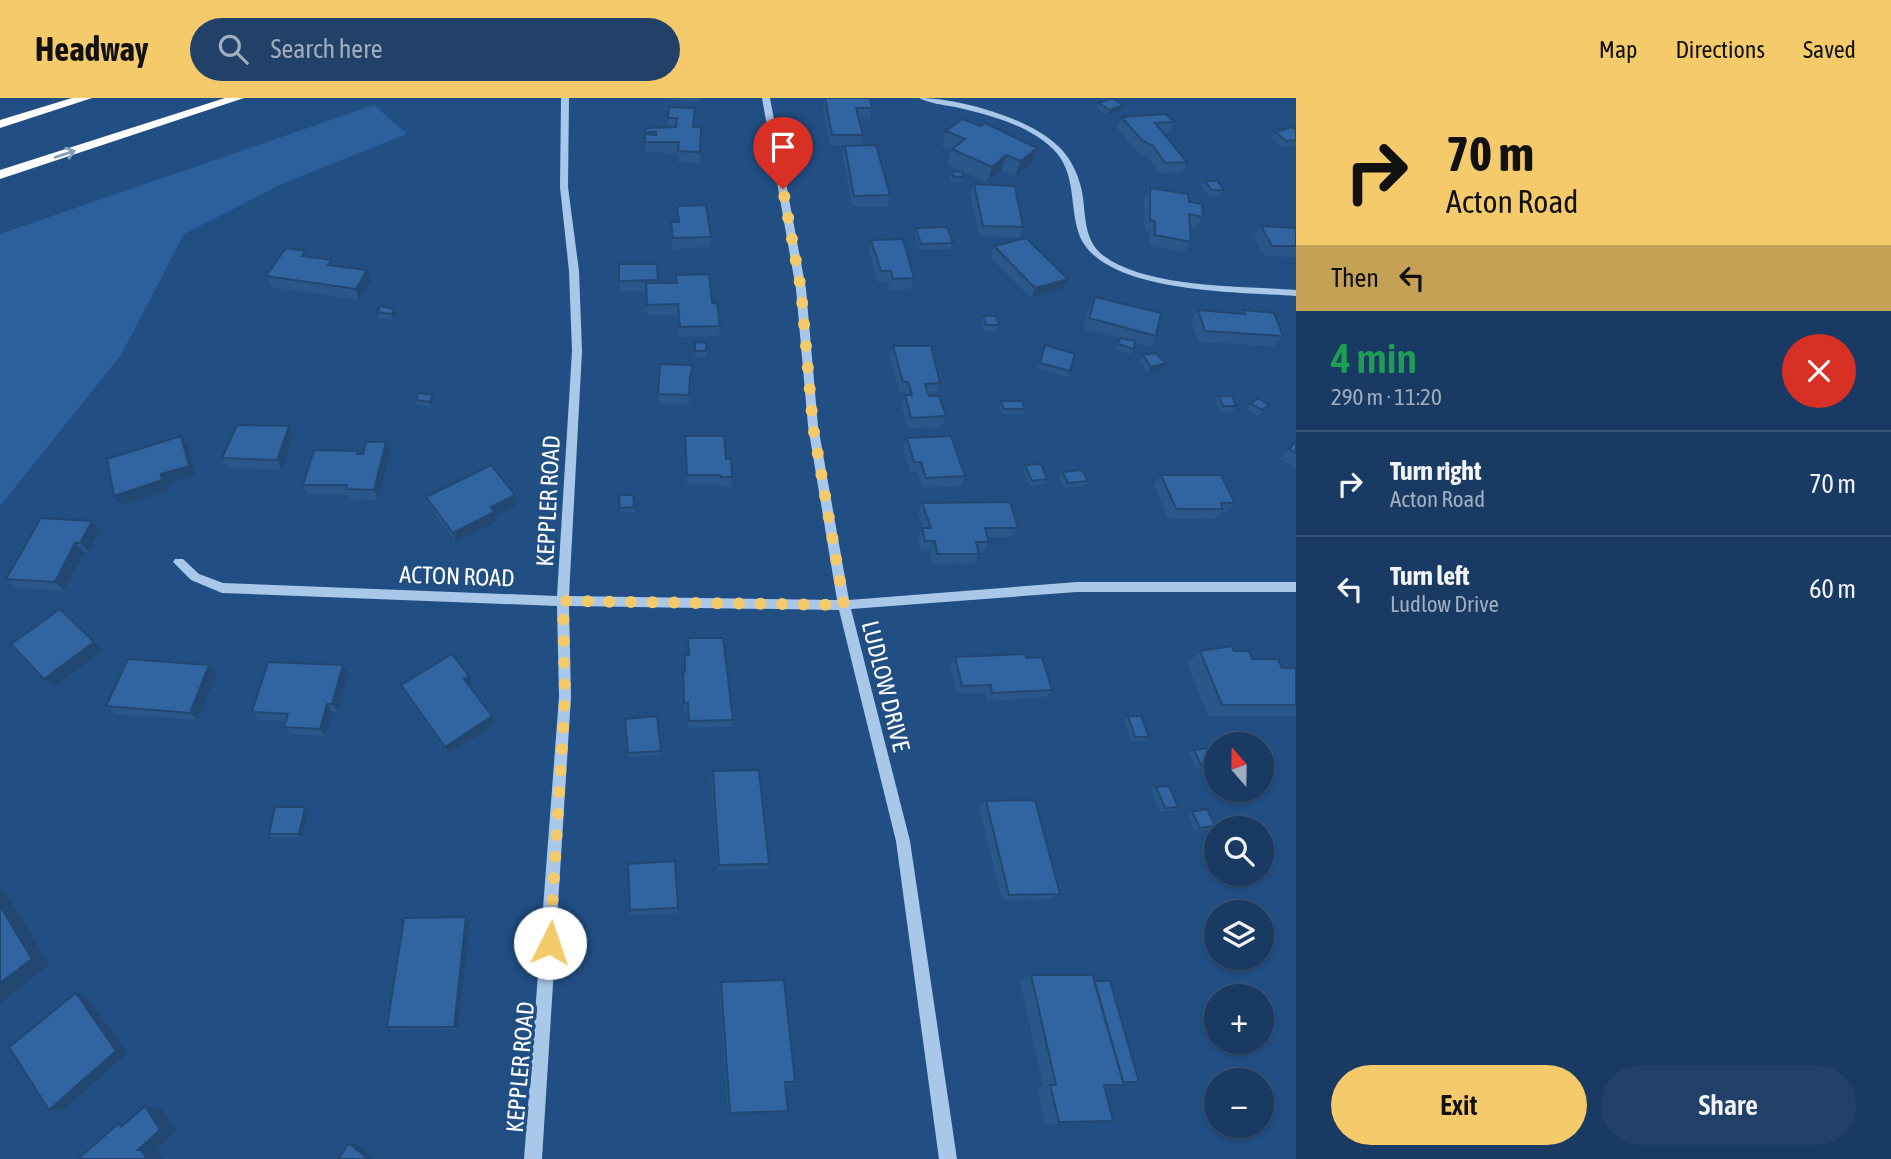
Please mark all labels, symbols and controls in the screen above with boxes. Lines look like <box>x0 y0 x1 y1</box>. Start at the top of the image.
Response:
search box <box>190 18 680 81</box>
text: Headway <box>35 30 148 68</box>
icon: search <box>214 30 252 68</box>
text: Search here <box>270 34 383 64</box>
text: Map <box>1599 36 1637 63</box>
text: Directions <box>1675 36 1765 63</box>
text: Saved <box>1803 36 1856 63</box>
pin <box>753 117 813 189</box>
text: 70 m <box>1446 125 1534 181</box>
icon: right <box>1331 126 1422 217</box>
icon: arrive <box>764 128 802 166</box>
one-way arrow <box>54 147 76 160</box>
text: Acton Road <box>1446 183 1578 220</box>
icon: left <box>1393 259 1431 297</box>
text: Then <box>1331 263 1379 293</box>
text: 4 min <box>1331 334 1417 382</box>
button: close <box>1782 334 1856 408</box>
text: 290 m · 11:20 <box>1331 384 1442 410</box>
street label: KEPPLER ROAD <box>531 435 565 567</box>
text: Turn right <box>1390 456 1481 486</box>
icon: right <box>1331 465 1369 503</box>
text: 70 m <box>1809 469 1856 499</box>
text: Acton Road <box>1390 486 1485 512</box>
street label: ACTON ROAD <box>399 561 515 591</box>
text: Turn left <box>1390 561 1470 591</box>
icon: left <box>1331 570 1369 608</box>
text: 60 m <box>1809 574 1856 604</box>
text: Ludlow Drive <box>1390 591 1499 617</box>
street label: LUDLOW DRIVE <box>857 618 915 754</box>
north arrow <box>1204 732 1274 802</box>
map controls <box>1204 732 1274 1138</box>
button: search <box>1204 816 1274 886</box>
button: layers <box>1204 900 1274 970</box>
position arrow <box>513 906 587 980</box>
button: + <box>1204 984 1274 1054</box>
street label: KEPPLER ROAD <box>501 1000 539 1134</box>
button: Exit <box>1331 1065 1587 1145</box>
button: Share <box>1601 1065 1856 1145</box>
button: − <box>1204 1068 1274 1138</box>

